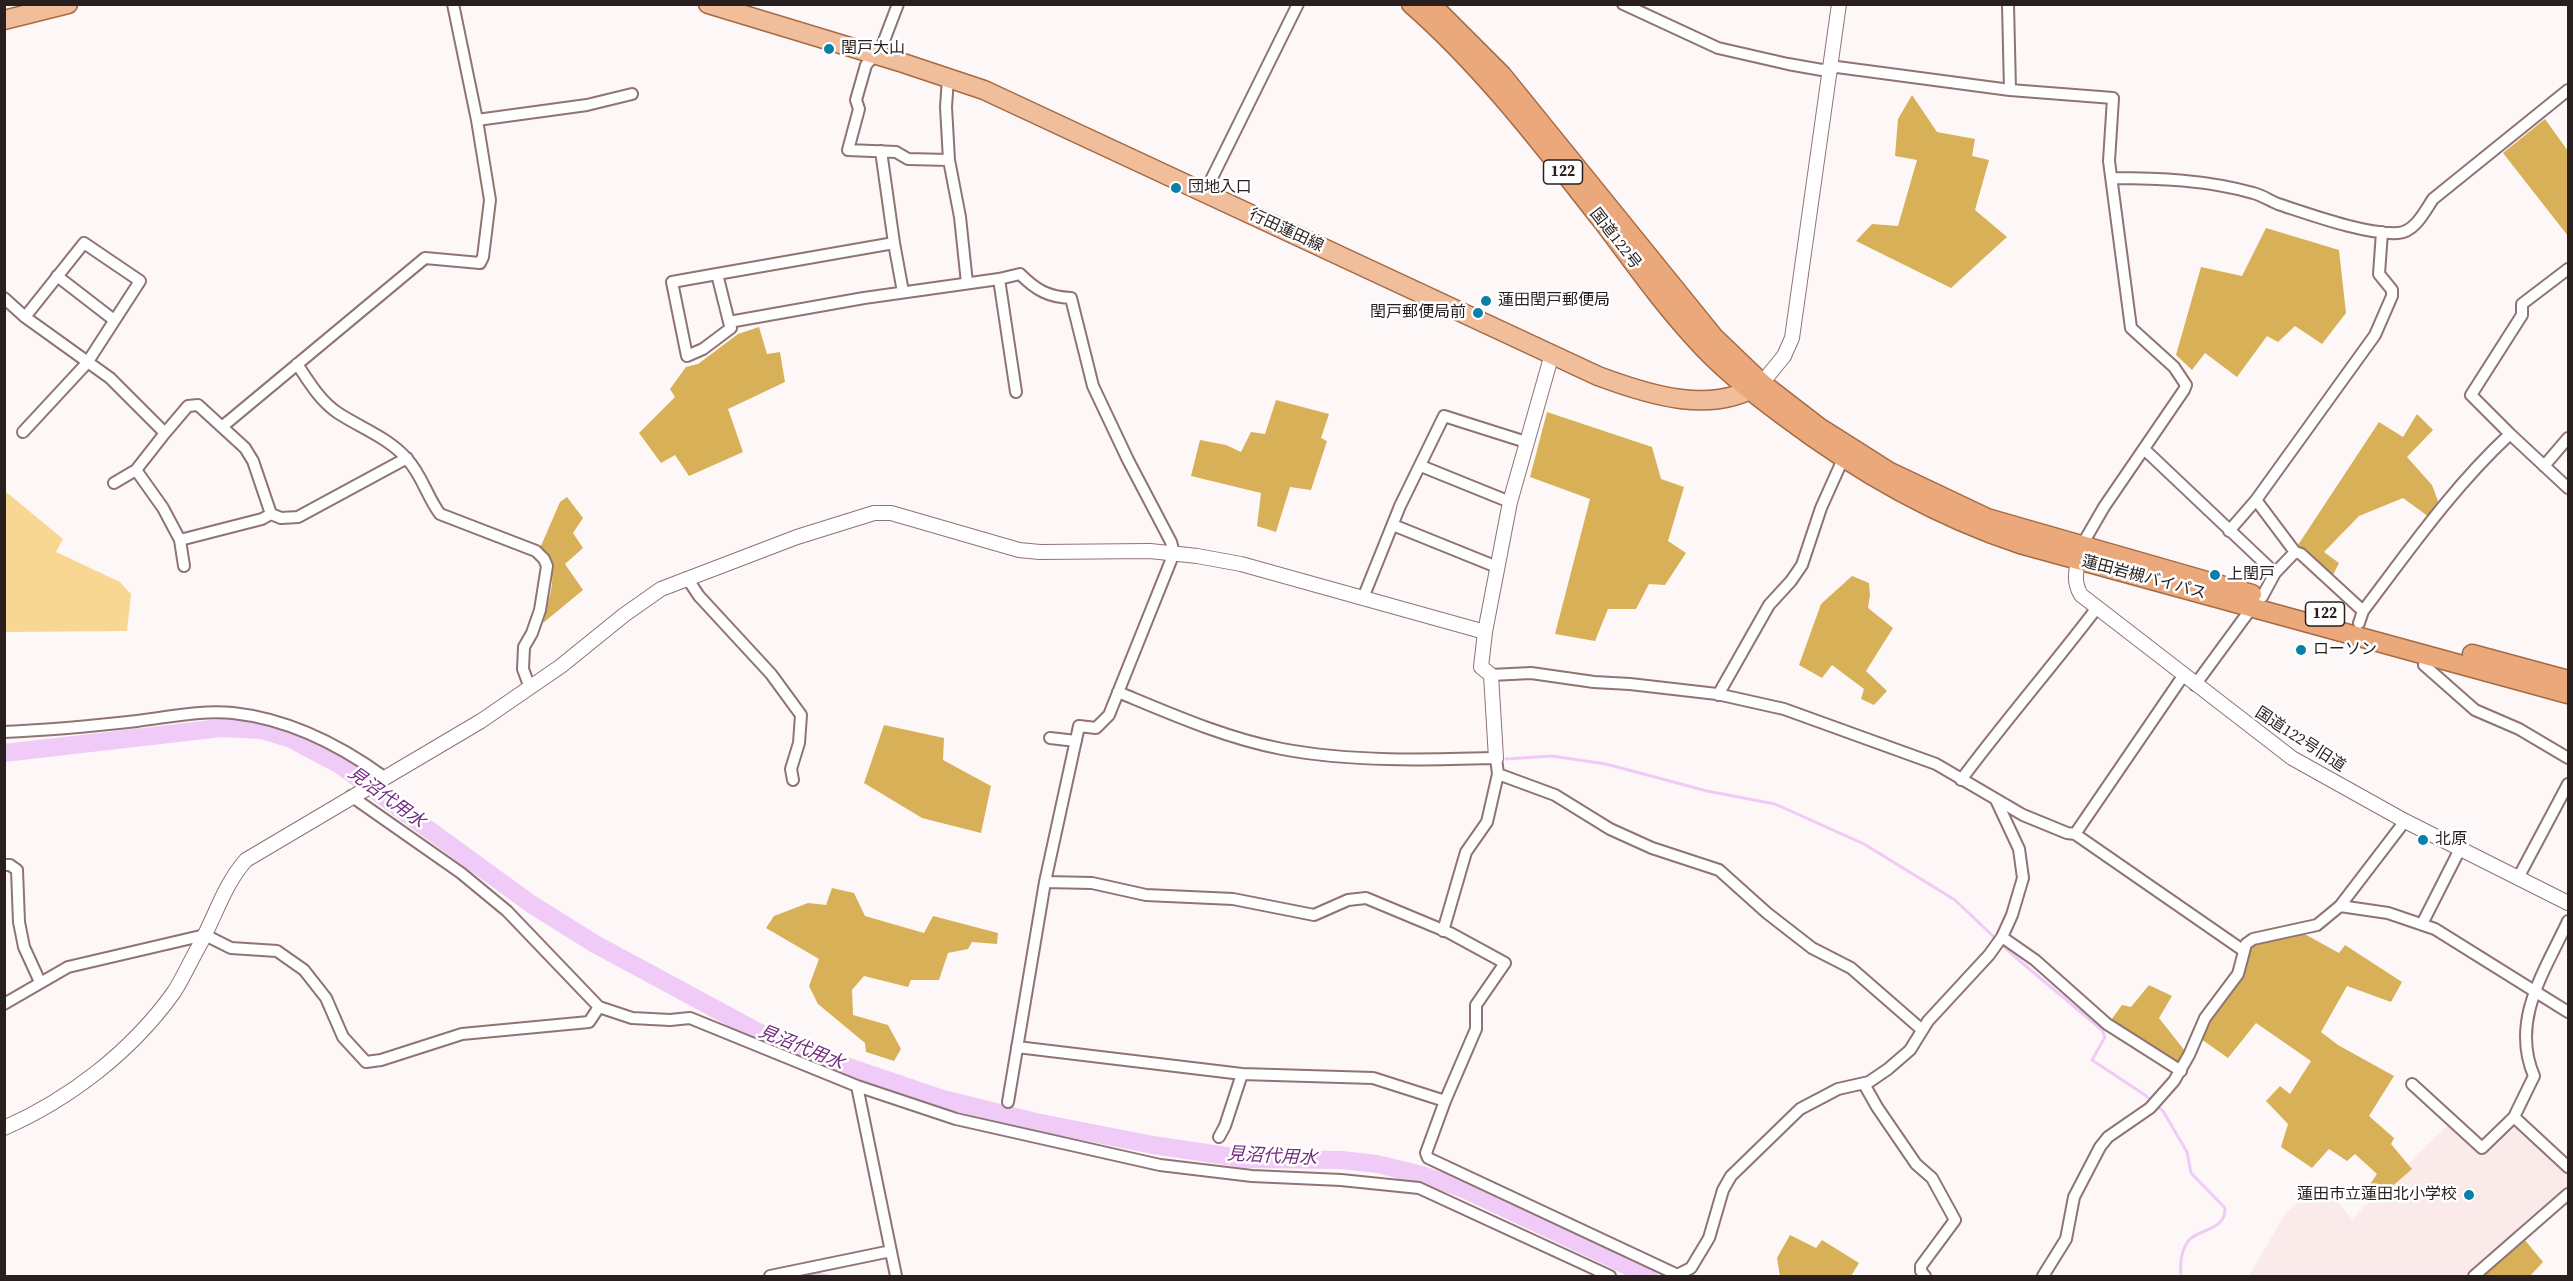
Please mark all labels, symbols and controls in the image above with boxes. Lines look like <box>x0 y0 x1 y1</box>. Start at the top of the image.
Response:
place label: 閏戸大山 <box>841 39 905 59</box>
marker: 閏戸大山 <box>822 42 836 56</box>
road number: 122 <box>1544 160 1582 184</box>
place label: 団地入口 <box>1188 178 1252 198</box>
marker: 団地入口 <box>1169 181 1183 195</box>
street label: 行田蓮田線 <box>1246 205 1326 257</box>
street label: 国道122号 <box>1585 205 1645 273</box>
place label: 蓮田閏戸郵便局 <box>1498 291 1610 311</box>
marker: 蓮田閏戸郵便局 <box>1479 294 1493 308</box>
place label: 閏戸郵便局前 <box>1370 303 1466 323</box>
marker: 閏戸郵便局前 <box>1471 306 1485 320</box>
street label: 蓮田岩槻バイパス <box>2080 552 2208 604</box>
place label: 上閏戸 <box>2227 565 2275 585</box>
marker: 上閏戸 <box>2208 568 2222 582</box>
road number: 122 <box>2306 602 2344 626</box>
place label: ローソン <box>2313 640 2377 660</box>
marker: ローソン <box>2294 643 2308 657</box>
street label: 国道122号旧道 <box>2251 704 2349 776</box>
water label: 見沼代用水 <box>343 763 429 833</box>
place label: 北原 <box>2435 830 2467 850</box>
marker: 北原 <box>2416 833 2430 847</box>
water label: 見沼代用水 <box>755 1021 847 1075</box>
water label: 見沼代用水 <box>1226 1144 1318 1170</box>
place label: 蓮田市立蓮田北小学校 <box>2297 1185 2457 1205</box>
marker: 蓮田市立蓮田北小学校 <box>2462 1188 2476 1202</box>

